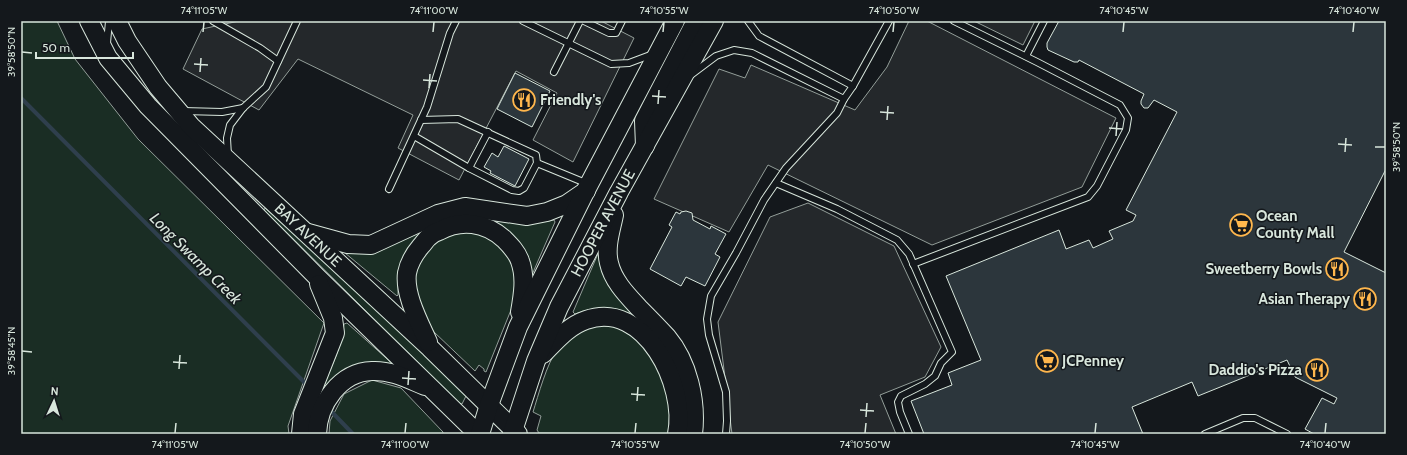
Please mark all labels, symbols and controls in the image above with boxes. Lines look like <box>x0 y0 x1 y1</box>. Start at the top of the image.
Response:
text: 74°11'05"W <box>181 4 228 17</box>
text: 74°11'00"W <box>410 4 459 17</box>
text: 74°10'55"W <box>640 4 689 17</box>
text: 74°10'50"W <box>869 4 920 17</box>
text: 74°10'45"W <box>1100 4 1149 17</box>
text: 74°10'40"W <box>1329 4 1380 17</box>
text: 39°58'50"N <box>5 27 18 77</box>
scale bar <box>36 34 133 60</box>
text: 50 m <box>42 40 70 55</box>
restaurant icon: Friendly's <box>511 87 537 113</box>
place label: Friendly's <box>540 91 601 109</box>
text: 39°58'50"N <box>1390 122 1403 172</box>
street label: HOOPER AVENUE <box>567 166 639 280</box>
street label: BAY AVENUE <box>271 199 345 271</box>
place label: Ocean County Mall <box>1256 207 1334 242</box>
water label: Long Swamp Creek <box>146 209 246 309</box>
supermarket icon: Ocean County Mall <box>1228 212 1254 238</box>
restaurant icon: Sweetberry Bowls <box>1324 256 1350 282</box>
place label: Sweetberry Bowls <box>1205 260 1322 278</box>
restaurant icon: Asian Therapy <box>1352 286 1378 312</box>
place label: Asian Therapy <box>1259 290 1351 308</box>
text: 39°58'45"N <box>5 327 18 375</box>
supermarket icon: JCPenney <box>1034 348 1060 374</box>
place label: JCPenney <box>1061 352 1125 370</box>
restaurant icon: Daddio's Pizza <box>1304 357 1330 383</box>
place label: Daddio's Pizza <box>1208 361 1303 379</box>
north arrow <box>34 381 74 421</box>
text: N <box>50 384 59 398</box>
text: 74°11'05"W <box>152 438 199 451</box>
text: 74°11'00"W <box>381 438 430 451</box>
text: 74°10'55"W <box>611 438 660 451</box>
text: 74°10'50"W <box>840 438 891 451</box>
text: 74°10'45"W <box>1071 438 1120 451</box>
text: 74°10'40"W <box>1300 438 1351 451</box>

